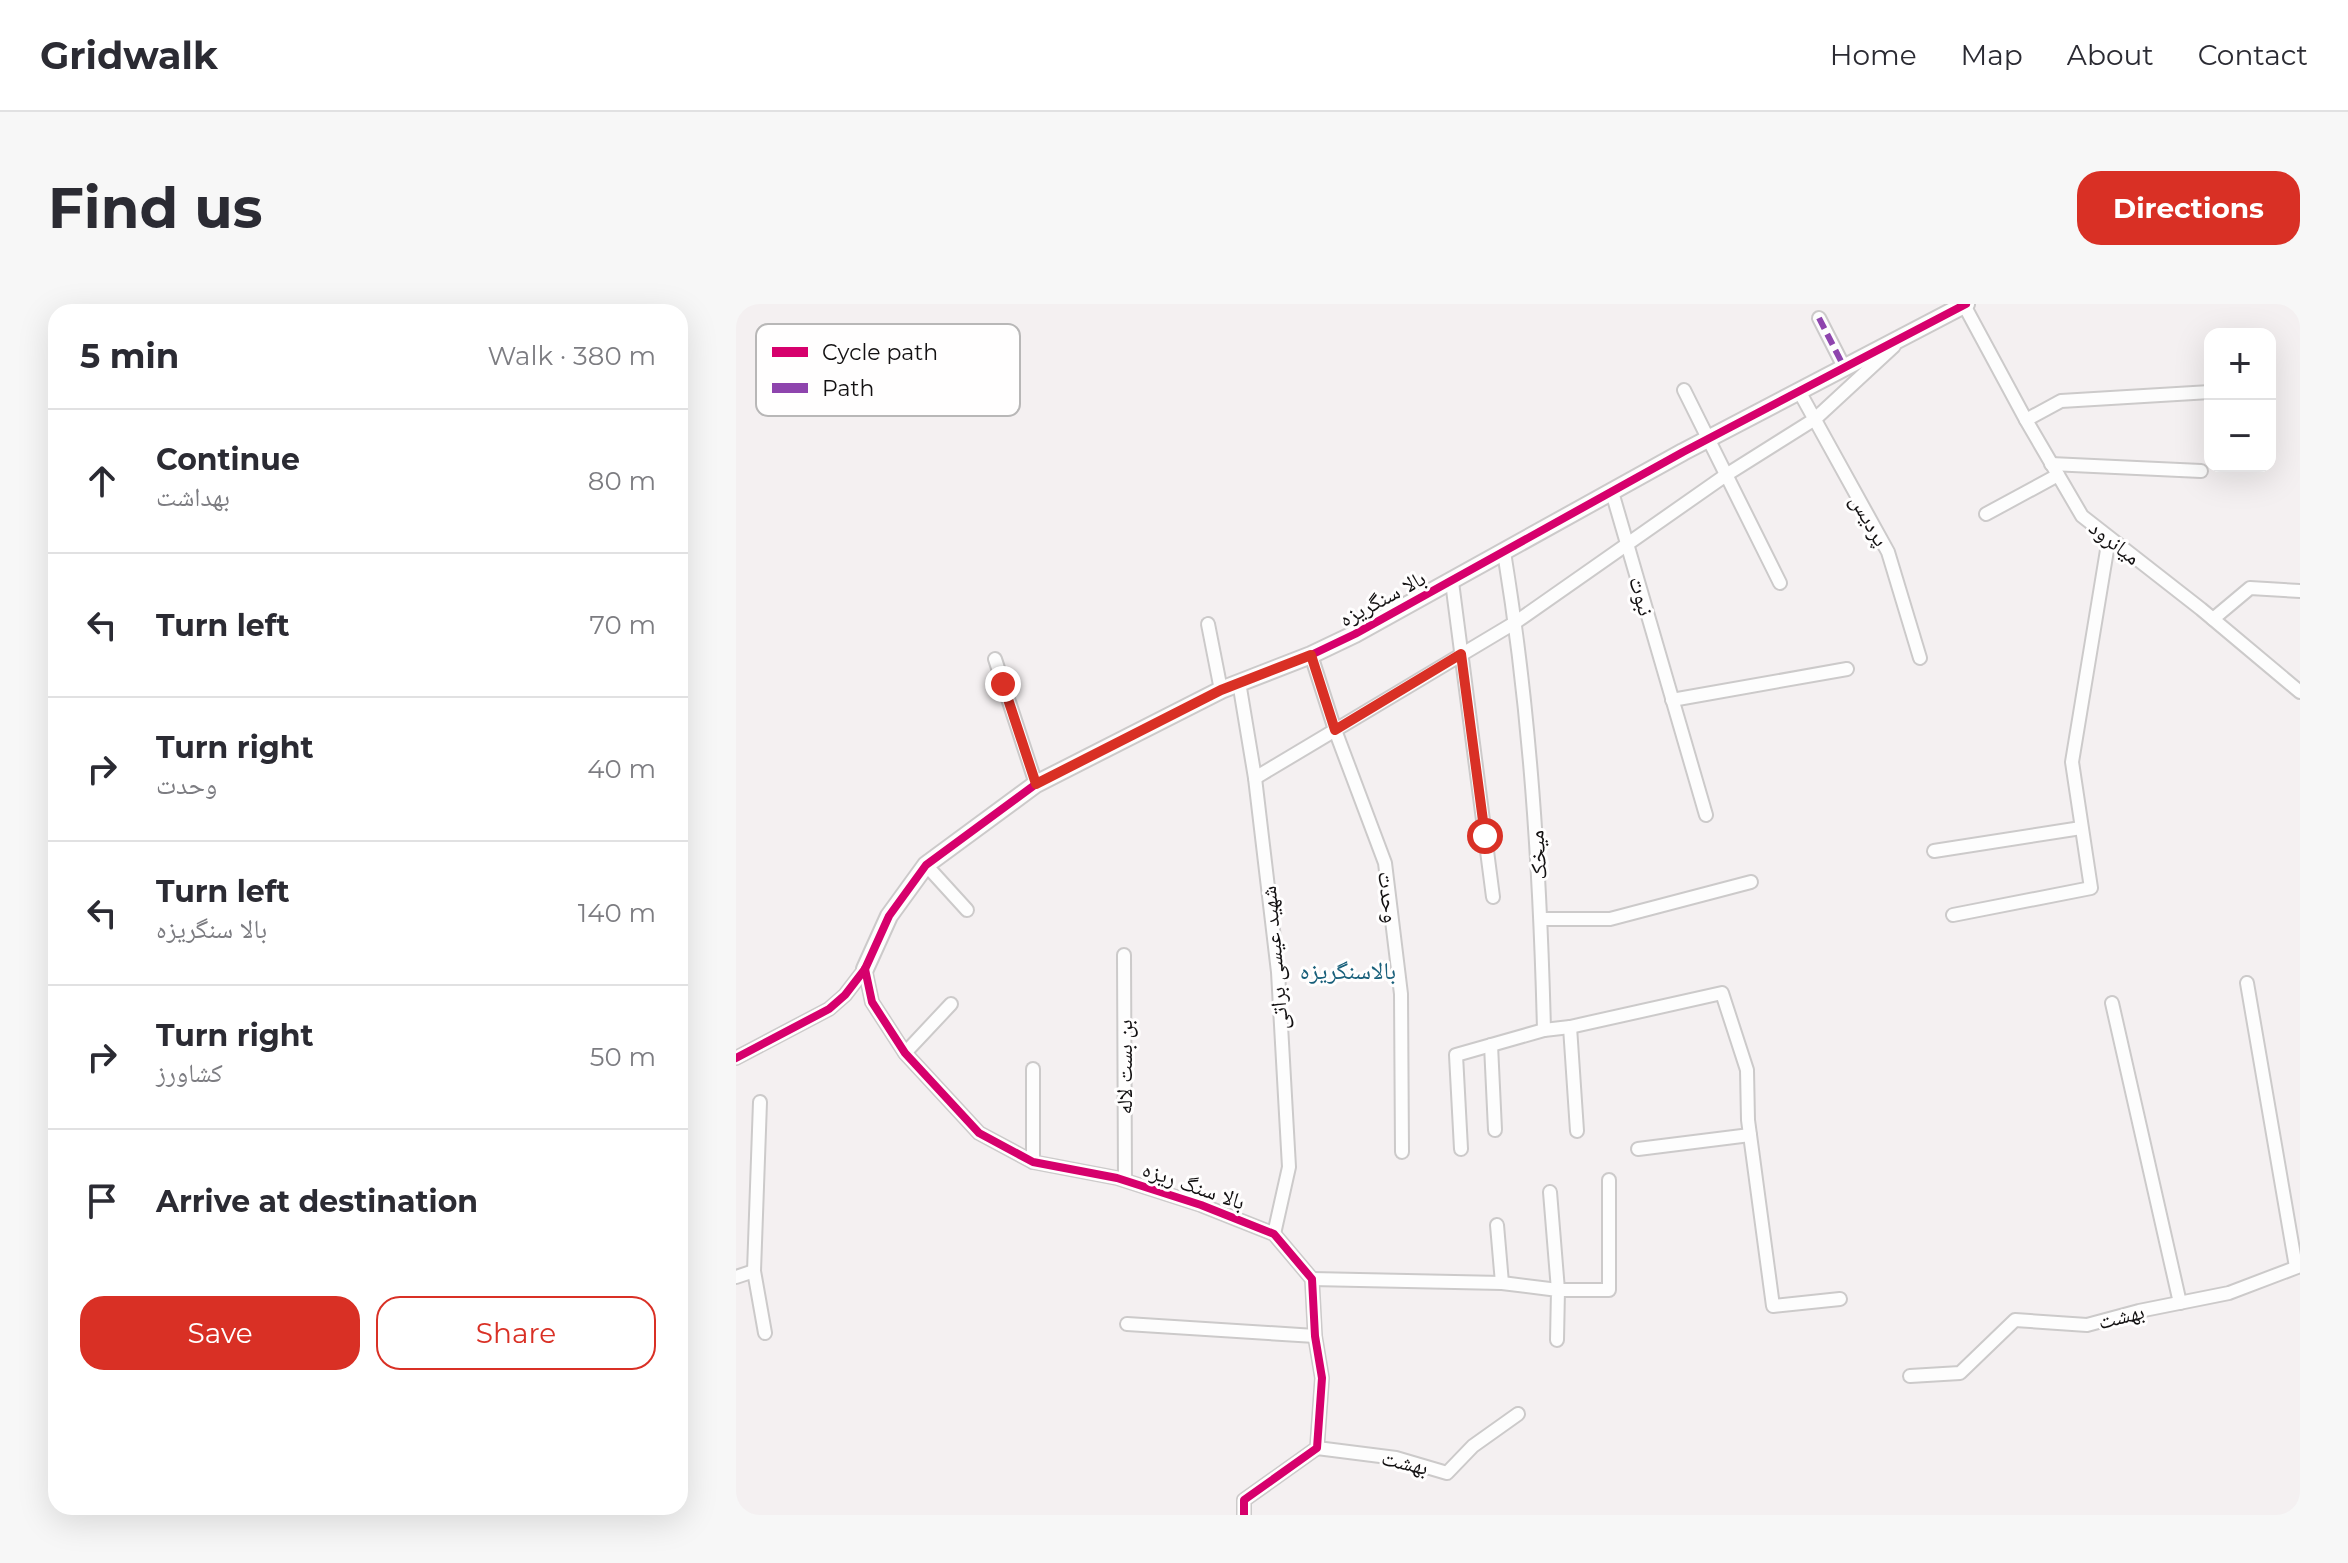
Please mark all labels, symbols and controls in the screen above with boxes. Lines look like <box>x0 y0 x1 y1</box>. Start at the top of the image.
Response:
text: Gridwalk <box>40 32 218 79</box>
text: Home <box>1830 38 1917 72</box>
text: Map <box>1961 38 2023 72</box>
text: About <box>2067 38 2154 72</box>
text: Contact <box>2198 38 2308 72</box>
button: Directions <box>2077 171 2300 245</box>
text: Find us <box>48 174 262 242</box>
legend <box>756 324 1020 416</box>
map controls <box>2204 328 2276 472</box>
button: + <box>2204 328 2276 400</box>
text: 5 min <box>80 335 179 377</box>
text: Cycle path <box>822 339 938 366</box>
text: Walk · 380 m <box>488 340 656 372</box>
text: Path <box>822 375 874 402</box>
button: − <box>2204 400 2276 472</box>
text: Continue <box>156 441 300 478</box>
icon: ahead <box>80 459 124 503</box>
text: 80 m <box>588 465 656 497</box>
text: بهداشت <box>156 481 230 513</box>
street label: پردیس <box>1844 489 1895 551</box>
street label: میانرود <box>2084 514 2146 571</box>
street label: بالا سنگریزه <box>1334 564 1430 632</box>
street label: نبوت <box>1623 573 1660 619</box>
icon: left <box>80 603 124 647</box>
text: Turn left <box>156 607 289 644</box>
text: 70 m <box>590 609 656 641</box>
route end <box>985 666 1021 702</box>
text: Turn right <box>156 729 313 766</box>
icon: right <box>80 747 124 791</box>
text: 40 m <box>587 753 656 785</box>
text: وحدت <box>156 769 217 801</box>
route start <box>1467 818 1503 854</box>
street label: میخک <box>1522 829 1553 881</box>
street label: وحدت <box>1372 870 1405 924</box>
text: Turn left <box>156 873 289 910</box>
street label: شهید عیسی براتی <box>1255 885 1294 1031</box>
icon: left <box>80 891 124 935</box>
text: 140 m <box>578 897 656 929</box>
text: بالا سنگریزه <box>156 913 267 945</box>
district label: بالاسنگریزه <box>1300 956 1396 985</box>
text: Turn right <box>156 1017 313 1054</box>
street label: بن بست لاله <box>1111 1019 1138 1115</box>
icon: right <box>80 1035 124 1079</box>
text: 50 m <box>590 1041 656 1073</box>
text: کشاورز <box>156 1057 223 1089</box>
street label: بالا سنگ ریزه <box>1139 1155 1249 1216</box>
icon: arrive <box>80 1179 124 1223</box>
text: Arrive at destination <box>156 1183 478 1220</box>
button: Save <box>80 1296 360 1370</box>
button: Share <box>376 1296 656 1370</box>
street label: بهشت <box>2095 1298 2147 1335</box>
street label: بهشت <box>1379 1444 1431 1481</box>

